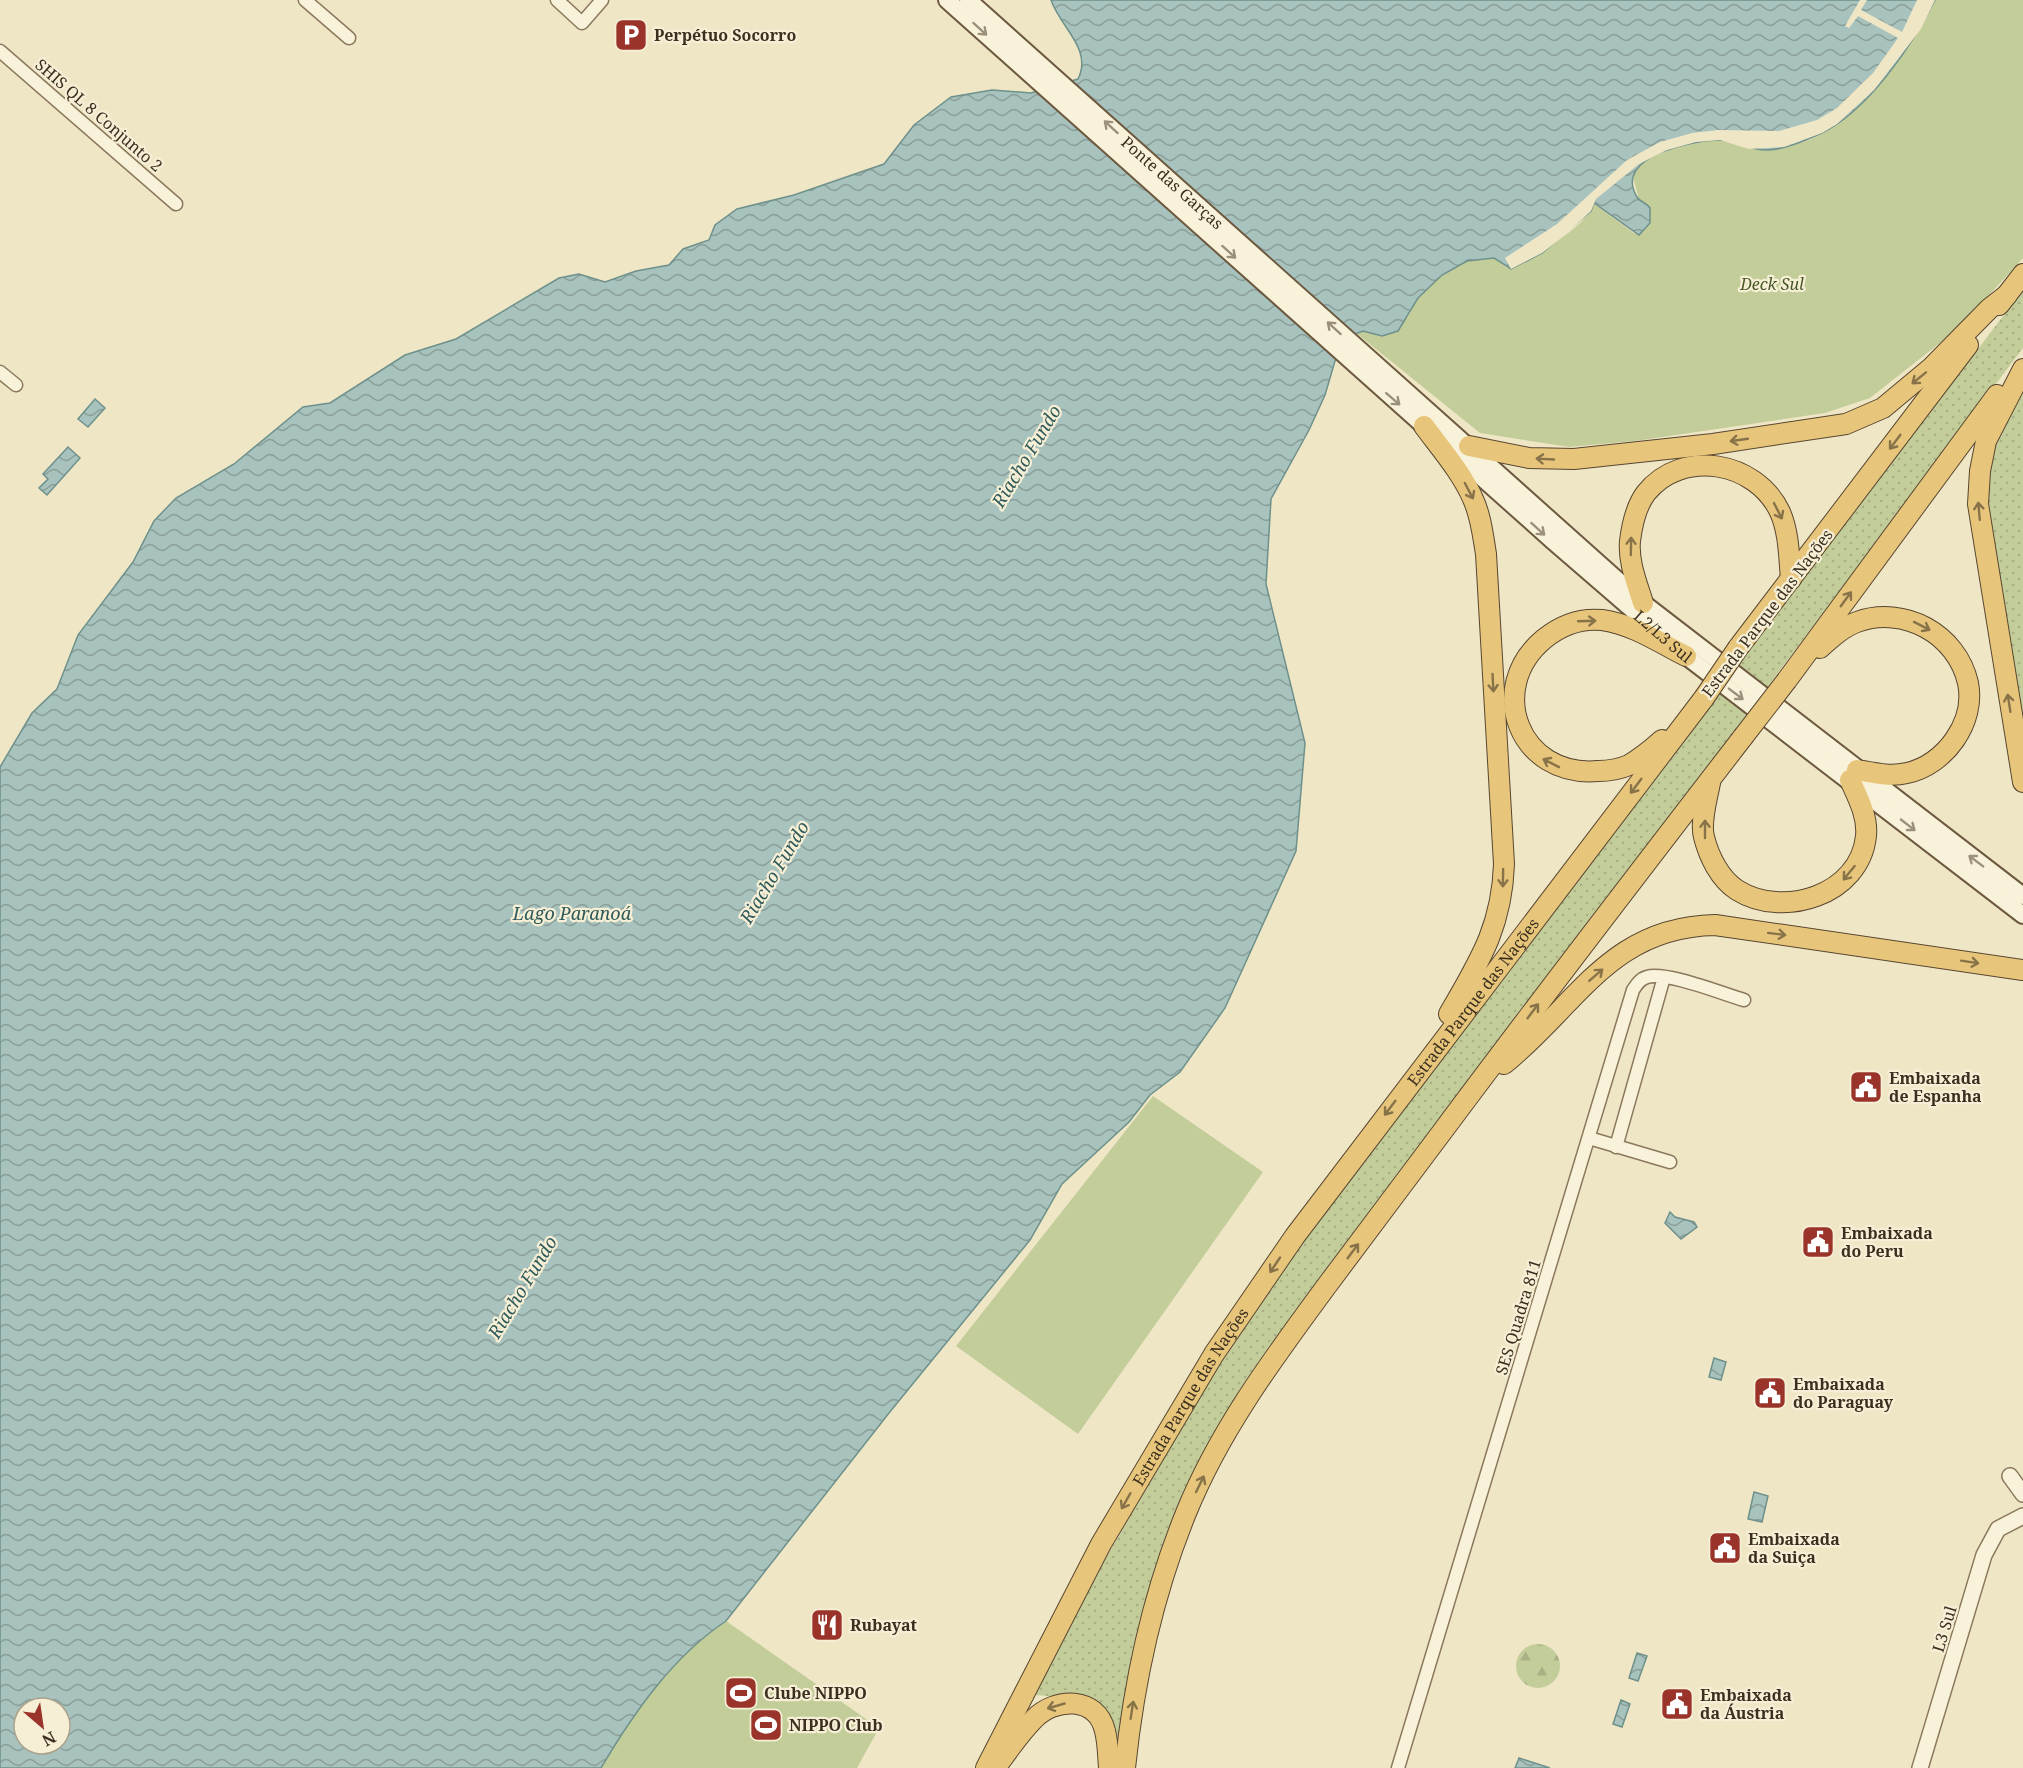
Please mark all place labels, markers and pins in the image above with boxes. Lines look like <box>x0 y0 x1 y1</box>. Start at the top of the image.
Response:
parking icon: Perpétuo Socorro <box>613 17 649 53</box>
place label: Perpétuo Socorro <box>654 24 796 46</box>
place label: Embaixada de Espanha <box>1889 1067 1982 1107</box>
public building icon: Embaixada de Espanha <box>1848 1069 1884 1105</box>
place label: Embaixada do Peru <box>1841 1222 1933 1262</box>
public building icon: Embaixada do Peru <box>1800 1224 1836 1260</box>
place label: Embaixada do Paraguay <box>1793 1373 1894 1413</box>
public building icon: Embaixada do Paraguay <box>1752 1375 1788 1411</box>
place label: Embaixada da Suiça <box>1748 1528 1840 1568</box>
public building icon: Embaixada da Suiça <box>1707 1530 1743 1566</box>
restaurant icon: Rubayat <box>809 1607 845 1643</box>
place label: Rubayat <box>850 1614 918 1636</box>
sports icon: Clube NIPPO <box>723 1675 759 1711</box>
place label: Clube NIPPO <box>764 1682 867 1704</box>
place label: Embaixada da Áustria <box>1700 1684 1792 1724</box>
public building icon: Embaixada da Áustria <box>1659 1686 1695 1722</box>
sports icon: NIPPO Club <box>748 1707 784 1743</box>
place label: NIPPO Club <box>789 1714 883 1736</box>

